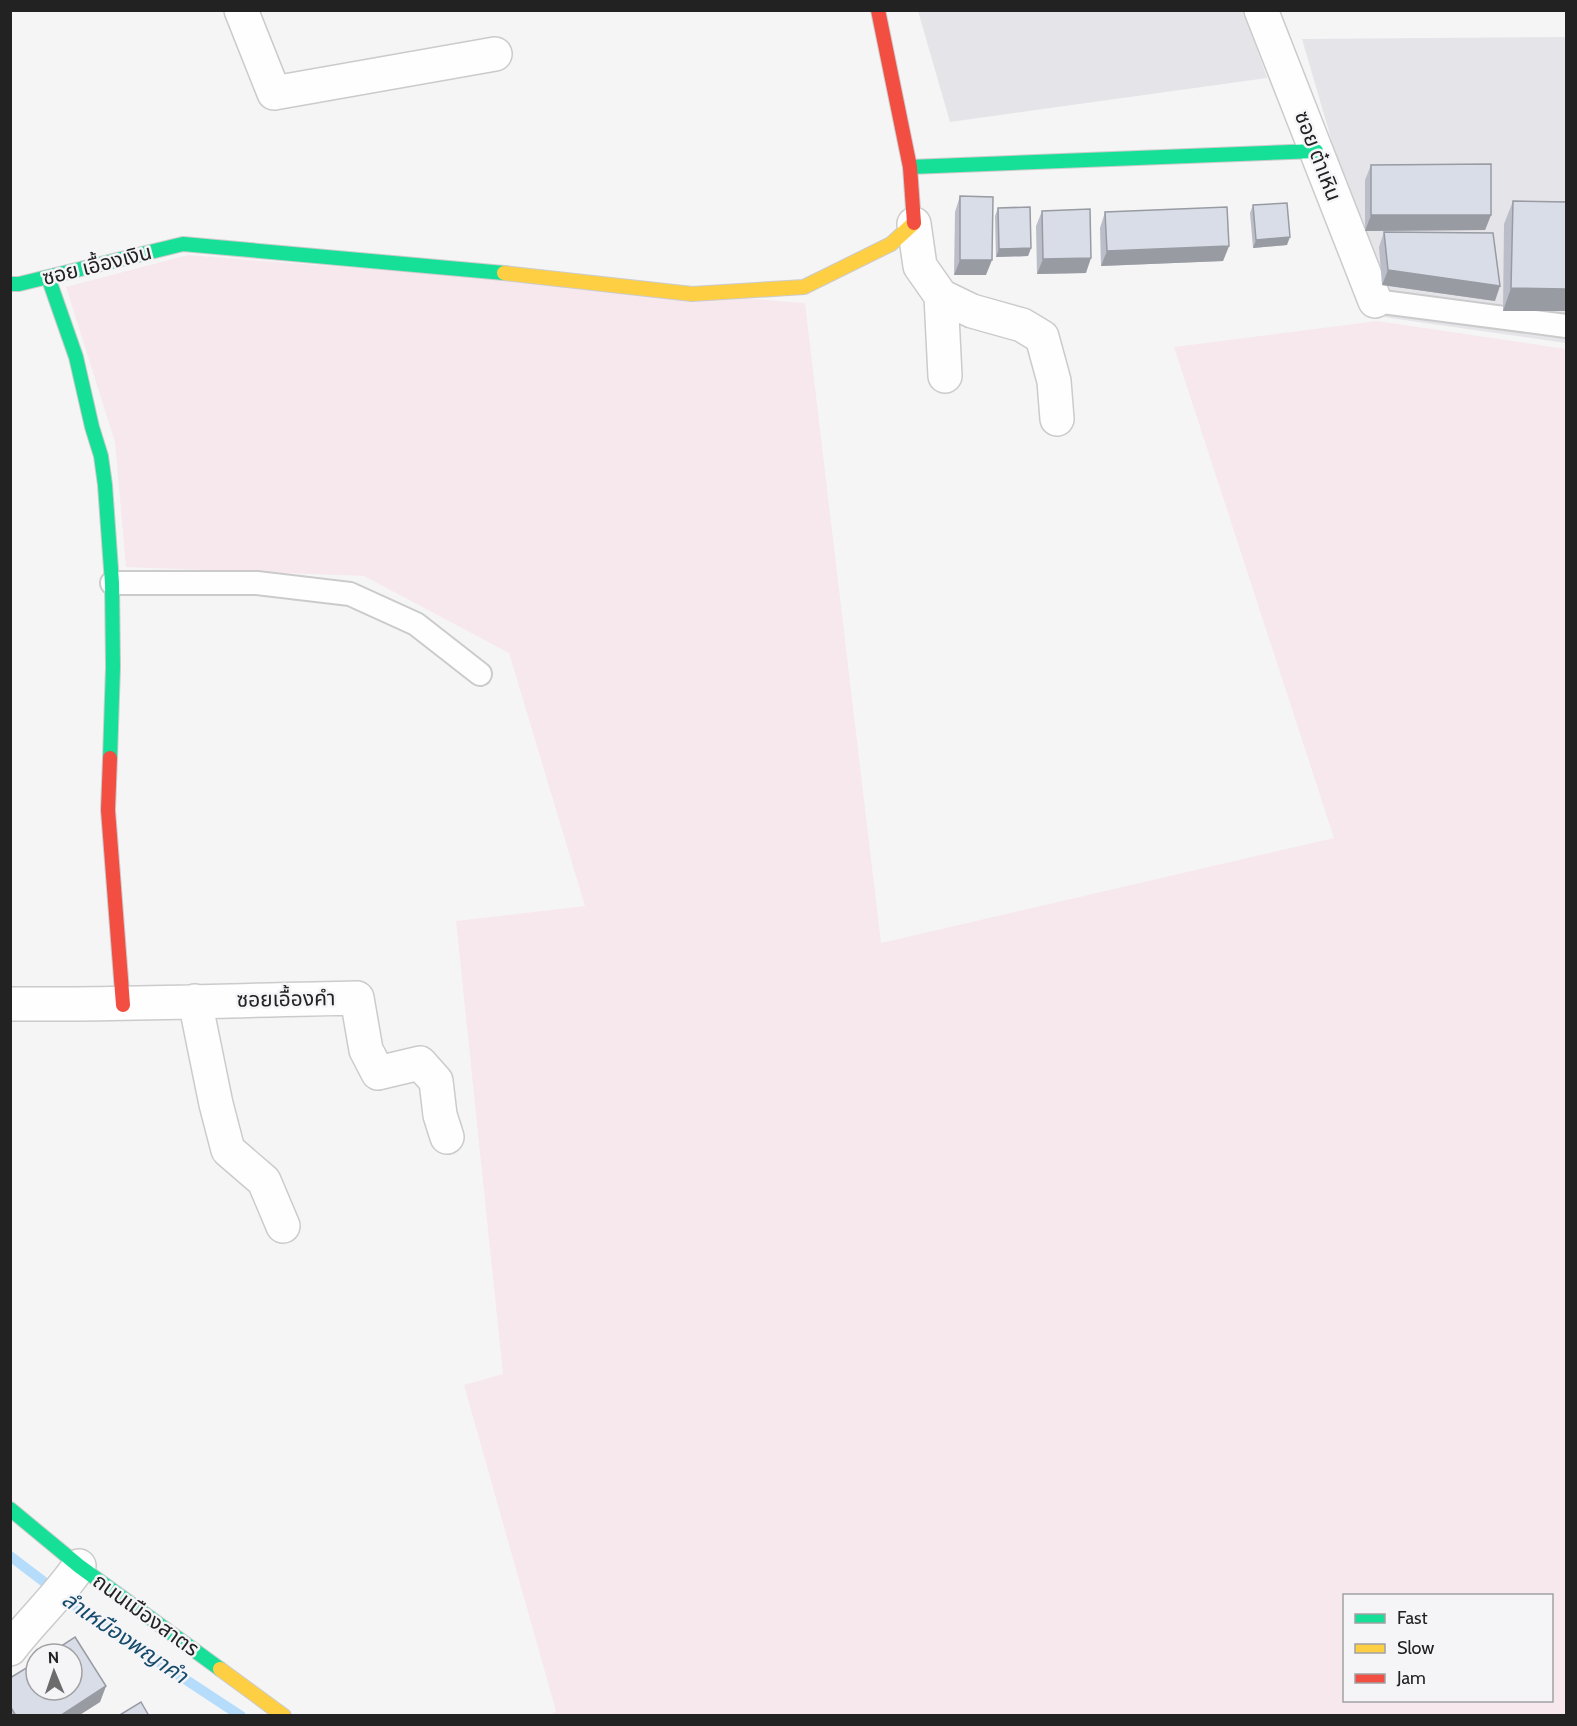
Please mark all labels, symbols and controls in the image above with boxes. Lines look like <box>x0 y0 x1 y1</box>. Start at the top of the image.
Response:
street label: ซอย ต๋าเหิน <box>1290 107 1347 204</box>
street label: ซอย เอื้องเงิน <box>39 237 154 290</box>
street label: ซอยเอื้องคำ <box>236 983 336 1012</box>
street label: ถนนเมืองสาตร <box>88 1568 204 1661</box>
water label: ลำเหมืองพญาคำ <box>57 1586 193 1690</box>
legend <box>1343 1594 1553 1702</box>
text: Fast <box>1397 1607 1428 1629</box>
text: Slow <box>1397 1637 1434 1659</box>
north arrow <box>24 1642 84 1702</box>
text: N <box>48 1648 59 1667</box>
text: Jam <box>1396 1667 1426 1689</box>

